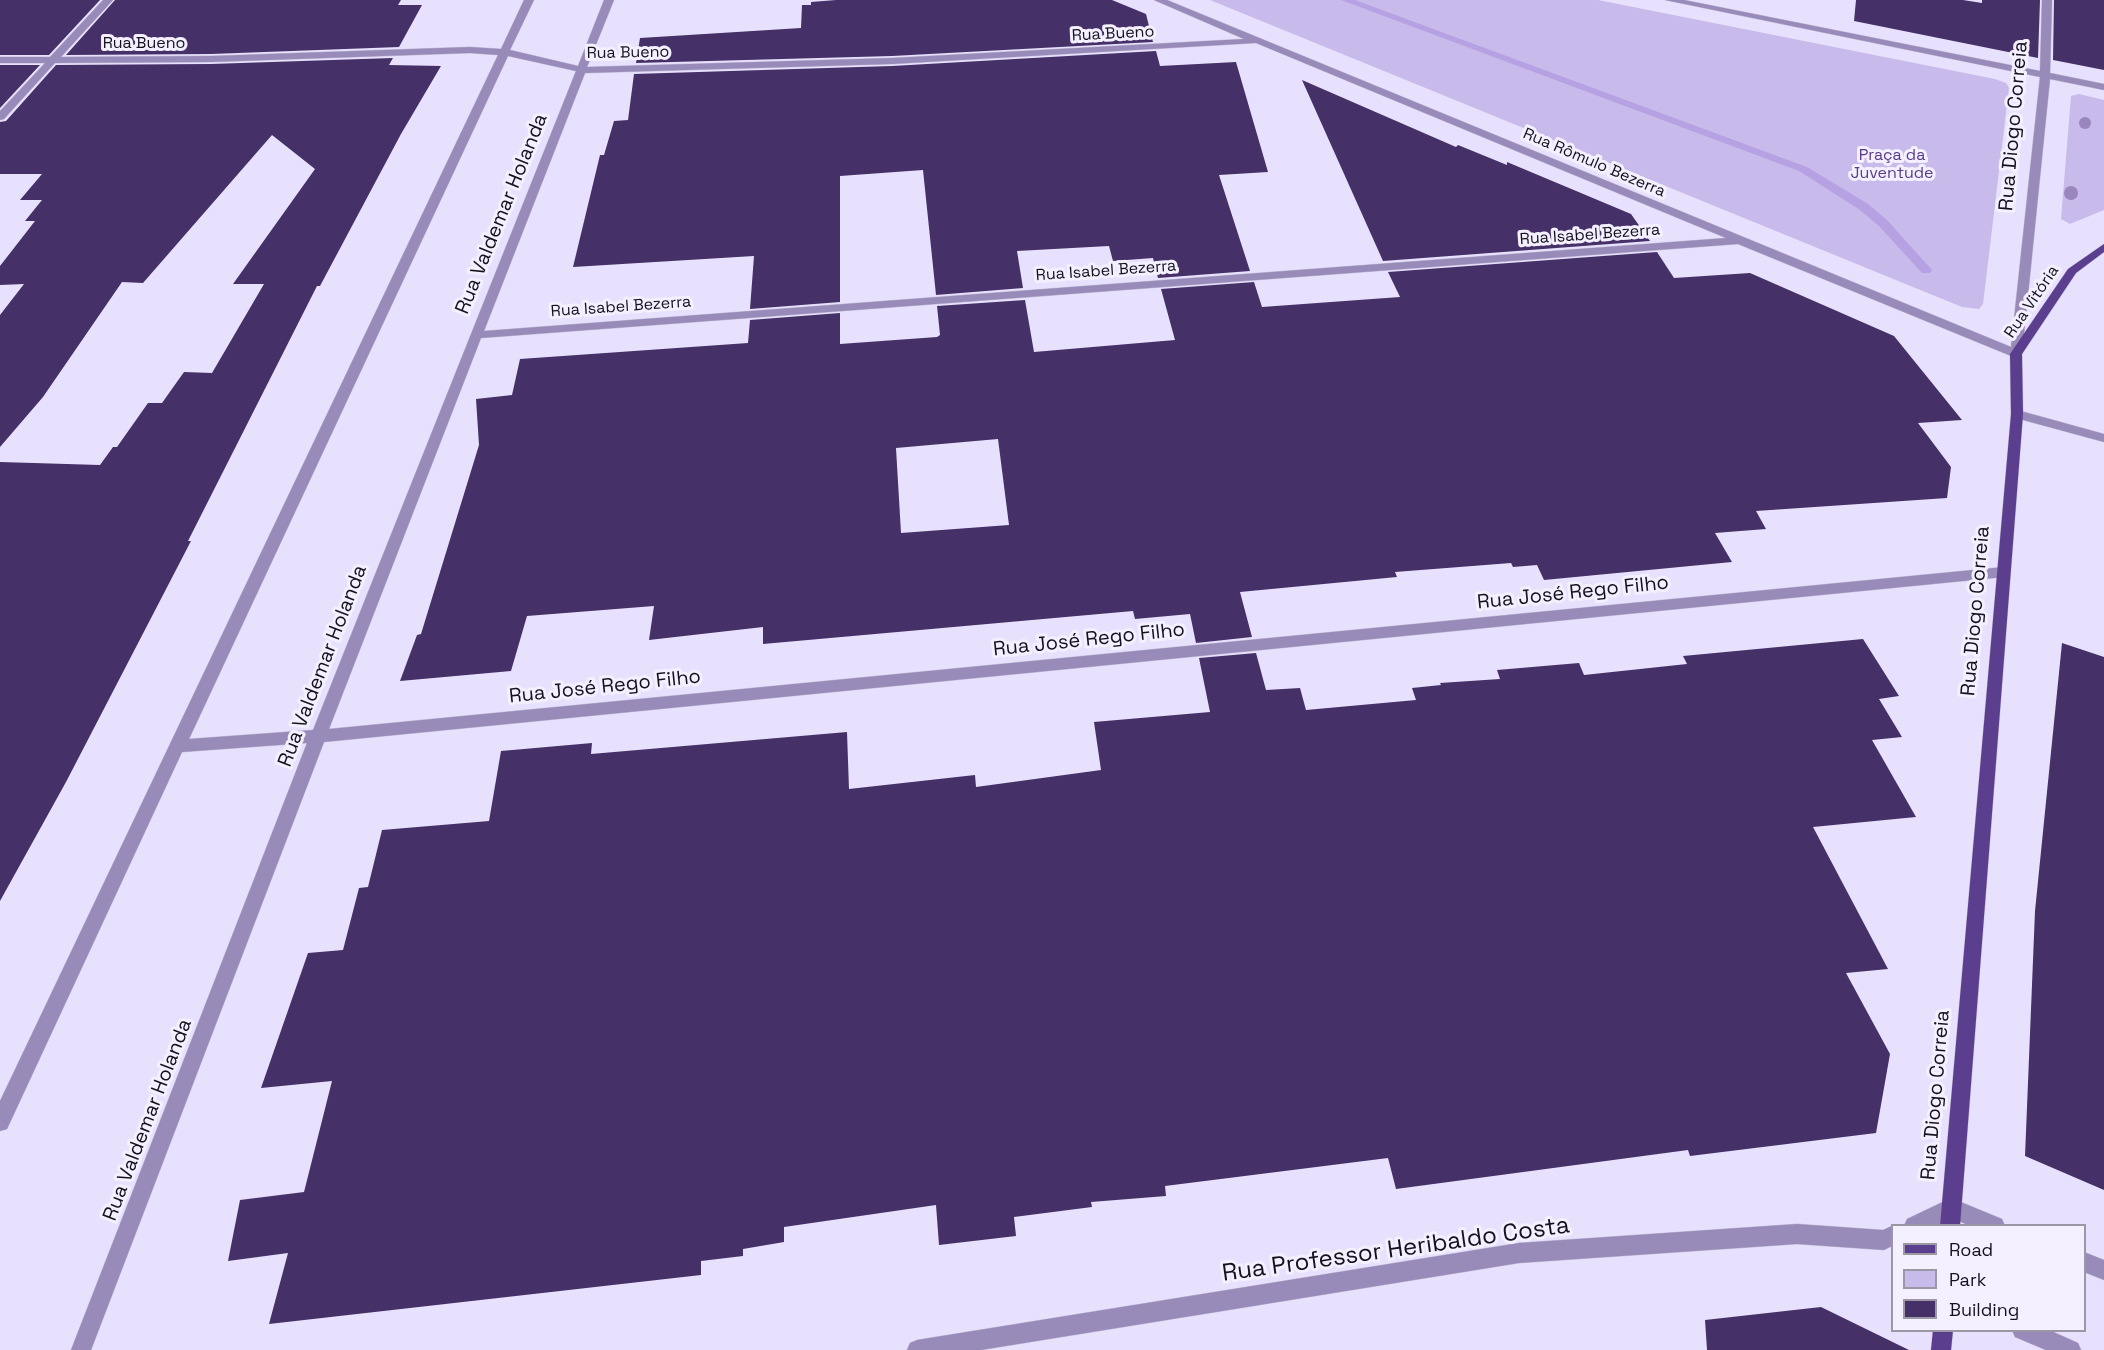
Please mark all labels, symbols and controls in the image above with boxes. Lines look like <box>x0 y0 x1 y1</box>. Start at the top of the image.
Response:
street label: Rua Bueno <box>1071 22 1155 46</box>
street label: Rua Bueno <box>103 34 185 54</box>
street label: Rua Diogo Correia <box>1995 40 2033 212</box>
street label: Rua Bueno <box>586 43 670 63</box>
street label: Rua Valdemar Holanda <box>451 110 553 318</box>
street label: Rua Rômulo Bezerra <box>1520 124 1668 202</box>
park label: Praça da Juventude <box>1850 146 1934 184</box>
street label: Rua Isabel Bezerra <box>1519 221 1661 249</box>
street label: Rua Isabel Bezerra <box>1035 257 1177 285</box>
street label: Rua Vitória <box>2001 262 2063 342</box>
street label: Rua Isabel Bezerra <box>550 293 692 321</box>
street label: Rua Diogo Correia <box>1957 525 1995 697</box>
street label: Rua Valdemar Holanda <box>273 562 373 770</box>
street label: Rua José Rego Filho <box>1476 571 1670 615</box>
street label: Rua José Rego Filho <box>992 618 1186 662</box>
street label: Rua José Rego Filho <box>508 665 702 709</box>
street label: Rua Diogo Correia <box>1917 1009 1955 1181</box>
street label: Rua Valdemar Holanda <box>98 1016 198 1224</box>
street label: Rua Professor Heribaldo Costa <box>1220 1211 1572 1289</box>
legend <box>1891 1224 2086 1332</box>
text: Road <box>1949 1238 1993 1261</box>
text: Park <box>1949 1268 1986 1291</box>
text: Building <box>1949 1298 2019 1321</box>

